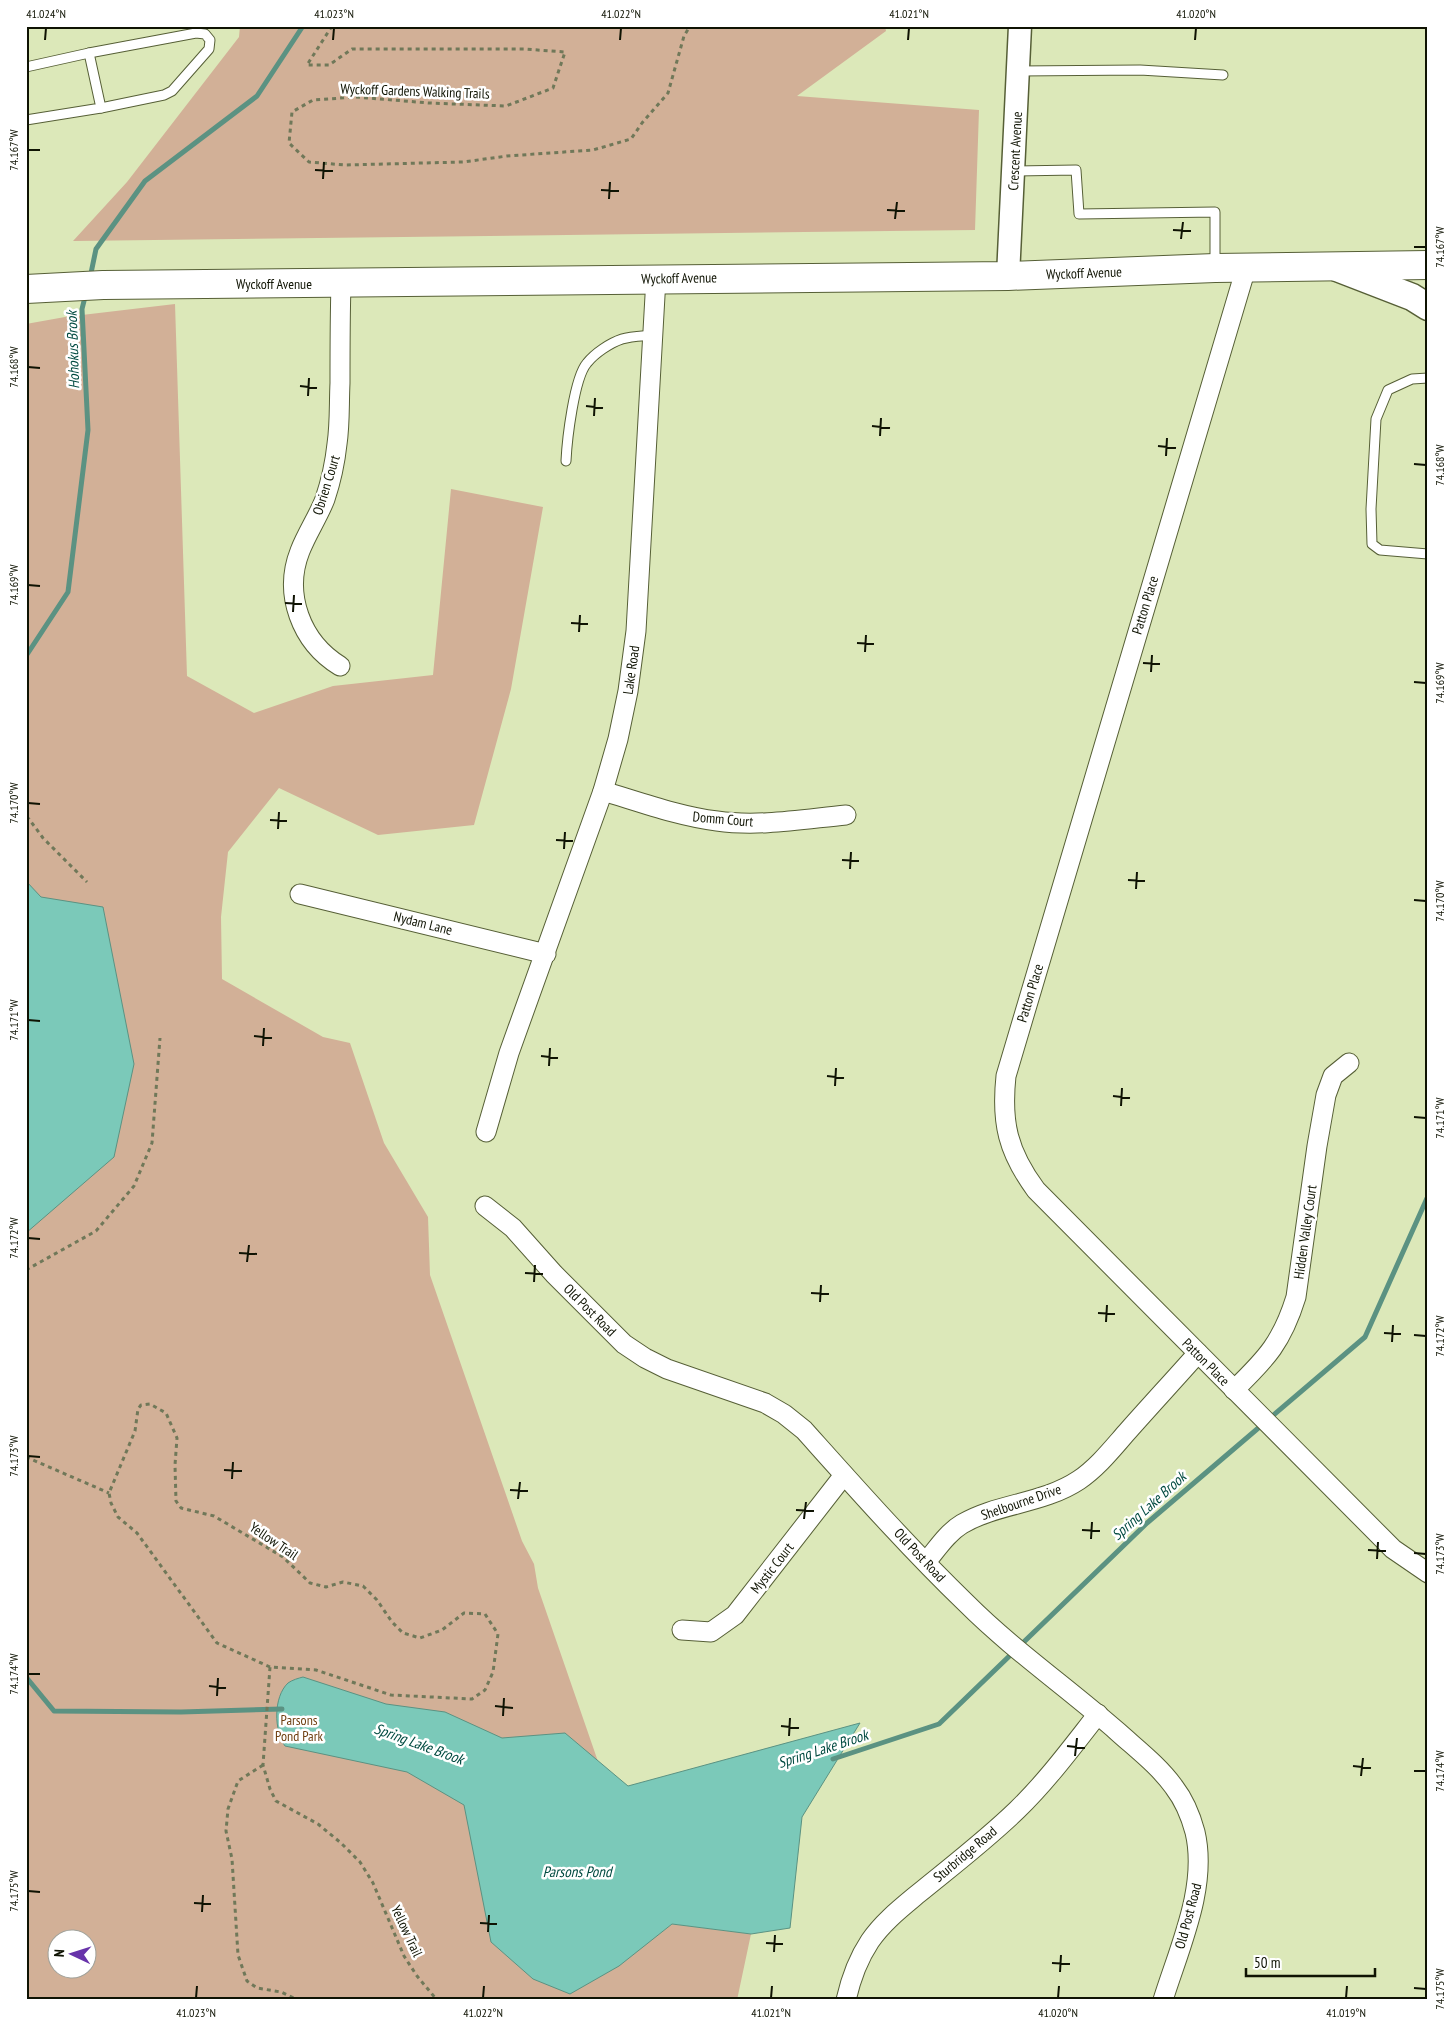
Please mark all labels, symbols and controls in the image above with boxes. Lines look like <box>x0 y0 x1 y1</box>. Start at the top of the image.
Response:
text: 41.024°N <box>26 6 66 21</box>
text: 41.023°N <box>314 6 354 21</box>
text: 41.022°N <box>601 6 641 21</box>
text: 41.021°N <box>889 6 929 21</box>
text: 41.020°N <box>1176 6 1216 21</box>
street label: Wyckoff Gardens Walking Trails <box>340 79 490 103</box>
street label: Crescent Avenue <box>1004 111 1026 191</box>
text: 74.167°W <box>6 129 21 171</box>
text: 74.167°W <box>1432 226 1447 268</box>
street label: Wyckoff Avenue <box>1046 263 1122 283</box>
street label: Wyckoff Avenue <box>641 268 717 288</box>
street label: Wyckoff Avenue <box>236 275 312 293</box>
water label: Hohokus Brook <box>62 308 83 389</box>
text: 74.168°W <box>6 346 21 388</box>
text: 74.168°W <box>1432 444 1447 486</box>
street label: Obrien Court <box>308 453 344 517</box>
text: 74.169°W <box>6 564 21 606</box>
street label: Patton Place <box>1128 573 1162 636</box>
street label: Lake Road <box>619 644 643 696</box>
text: 74.169°W <box>1432 662 1447 704</box>
text: 74.170°W <box>6 782 21 824</box>
street label: Domm Court <box>692 807 754 831</box>
text: 74.170°W <box>1432 880 1447 922</box>
street label: Nydam Lane <box>392 907 454 939</box>
street label: Patton Place <box>1013 961 1047 1024</box>
text: 74.171°W <box>6 999 21 1041</box>
text: 74.171°W <box>1432 1097 1447 1139</box>
street label: Hidden Valley Court <box>1289 1184 1321 1280</box>
text: 74.172°W <box>6 1217 21 1259</box>
street label: Old Post Road <box>560 1280 620 1340</box>
text: 74.172°W <box>1432 1315 1447 1357</box>
street label: Patton Place <box>1178 1334 1234 1390</box>
text: 74.173°W <box>6 1435 21 1477</box>
water label: Spring Lake Brook <box>1108 1466 1191 1544</box>
street label: Shelbourne Drive <box>979 1480 1064 1524</box>
street label: Yellow Trail <box>246 1518 302 1564</box>
street label: Old Post Road <box>890 1524 950 1586</box>
text: 74.173°W <box>1432 1533 1447 1575</box>
street label: Mystic Court <box>747 1539 798 1597</box>
text: 74.174°W <box>6 1653 21 1695</box>
park label: Parsons Pond Park <box>275 1711 324 1745</box>
water label: Spring Lake Brook <box>372 1719 468 1769</box>
water label: Spring Lake Brook <box>775 1724 872 1772</box>
text: 74.174°W <box>1432 1750 1447 1792</box>
street label: Sturbridge Road <box>930 1822 1000 1886</box>
water label: Parsons Pond <box>543 1862 614 1881</box>
text: 74.175°W <box>6 1870 21 1912</box>
street label: Old Post Road <box>1171 1881 1205 1951</box>
street label: Yellow Trail <box>387 1902 427 1960</box>
north arrow <box>48 1928 98 1978</box>
scale bar <box>1246 1946 1375 1978</box>
text: N <box>50 1949 68 1957</box>
text: 50 m <box>1254 1953 1280 1972</box>
text: 74.175°W <box>1432 1968 1447 2010</box>
text: 41.023°N <box>176 2005 216 2020</box>
text: 41.022°N <box>463 2005 503 2020</box>
text: 41.021°N <box>751 2005 791 2020</box>
text: 41.020°N <box>1038 2005 1078 2020</box>
text: 41.019°N <box>1326 2005 1366 2020</box>

